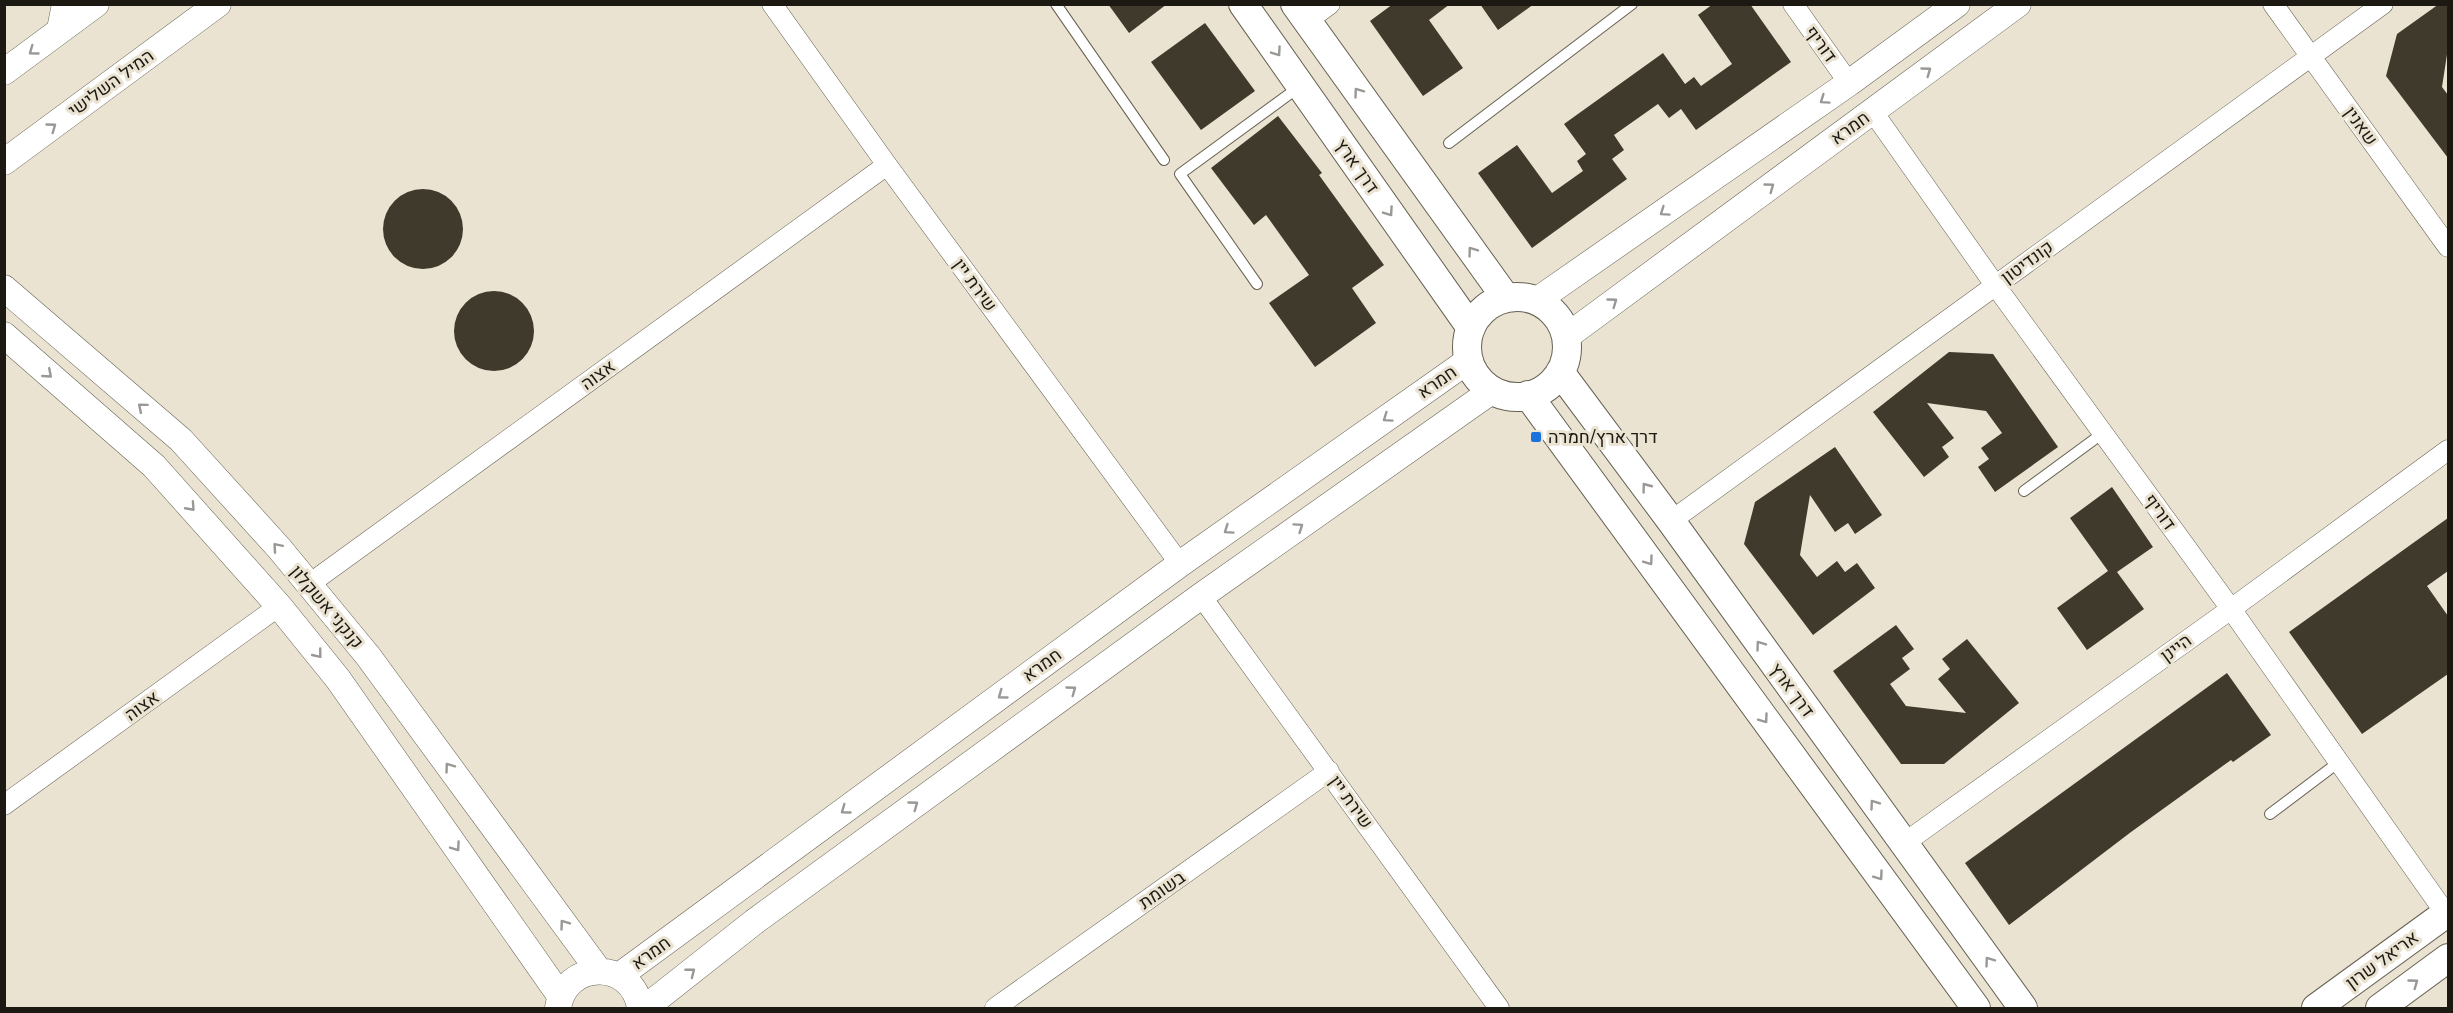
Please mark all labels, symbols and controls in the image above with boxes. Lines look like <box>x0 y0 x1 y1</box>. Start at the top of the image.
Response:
street label: דוריף <box>1801 21 1842 66</box>
one-way arrow <box>29 43 40 54</box>
street label: המיל השלישי <box>64 45 157 121</box>
one-way arrow <box>1270 46 1281 57</box>
one-way arrow <box>1921 68 1932 79</box>
one-way arrow <box>1354 88 1365 99</box>
one-way arrow <box>1820 93 1831 104</box>
street label: שאנין <box>2340 102 2383 149</box>
street label: חמרא <box>1826 107 1873 149</box>
one-way arrow <box>45 124 56 135</box>
street label: דרך ארץ <box>1331 134 1384 197</box>
one-way arrow <box>1764 183 1775 194</box>
one-way arrow <box>1382 205 1393 216</box>
one-way arrow <box>1660 205 1671 216</box>
street label: קונדיטון <box>1996 236 2057 288</box>
one-way arrow <box>1468 246 1479 257</box>
street label: שירת יין <box>949 254 1002 315</box>
one-way arrow <box>1607 299 1618 310</box>
street label: אצוה <box>576 355 619 394</box>
street label: חמרא <box>1413 361 1460 402</box>
one-way arrow <box>42 367 52 378</box>
one-way arrow <box>138 403 149 414</box>
one-way arrow <box>1383 411 1394 422</box>
place label: דרך ארץ/חמרה <box>1548 426 1658 447</box>
marker: דרך ארץ/חמרה <box>1529 430 1543 444</box>
one-way arrow <box>1642 483 1653 494</box>
street label: דוריף <box>2140 489 2181 534</box>
one-way arrow <box>184 500 195 511</box>
one-way arrow <box>1223 523 1234 534</box>
one-way arrow <box>1292 523 1303 534</box>
one-way arrow <box>273 543 284 554</box>
one-way arrow <box>1642 555 1653 566</box>
street label: קנקני אשקלון <box>287 561 368 652</box>
street label: היינן <box>2156 629 2195 666</box>
one-way arrow <box>1756 641 1767 652</box>
street label: חמרא <box>1018 644 1065 686</box>
one-way arrow <box>311 648 322 659</box>
street label: דרך ארץ <box>1766 659 1819 721</box>
street label: אצוה <box>120 686 163 725</box>
one-way arrow <box>1065 686 1076 697</box>
one-way arrow <box>998 688 1009 699</box>
one-way arrow <box>1757 712 1768 723</box>
one-way arrow <box>445 762 456 773</box>
street label: שירת יין <box>1325 771 1378 832</box>
one-way arrow <box>1870 799 1881 810</box>
one-way arrow <box>908 801 919 812</box>
one-way arrow <box>841 803 852 814</box>
one-way arrow <box>449 841 460 852</box>
street label: בשומת <box>1134 866 1189 913</box>
one-way arrow <box>1872 870 1883 881</box>
one-way arrow <box>561 919 572 930</box>
street label: אריאל שרון <box>2341 926 2422 993</box>
street label: חמרא <box>627 932 674 974</box>
one-way arrow <box>1985 957 1996 968</box>
one-way arrow <box>684 969 695 980</box>
one-way arrow <box>2408 980 2419 991</box>

